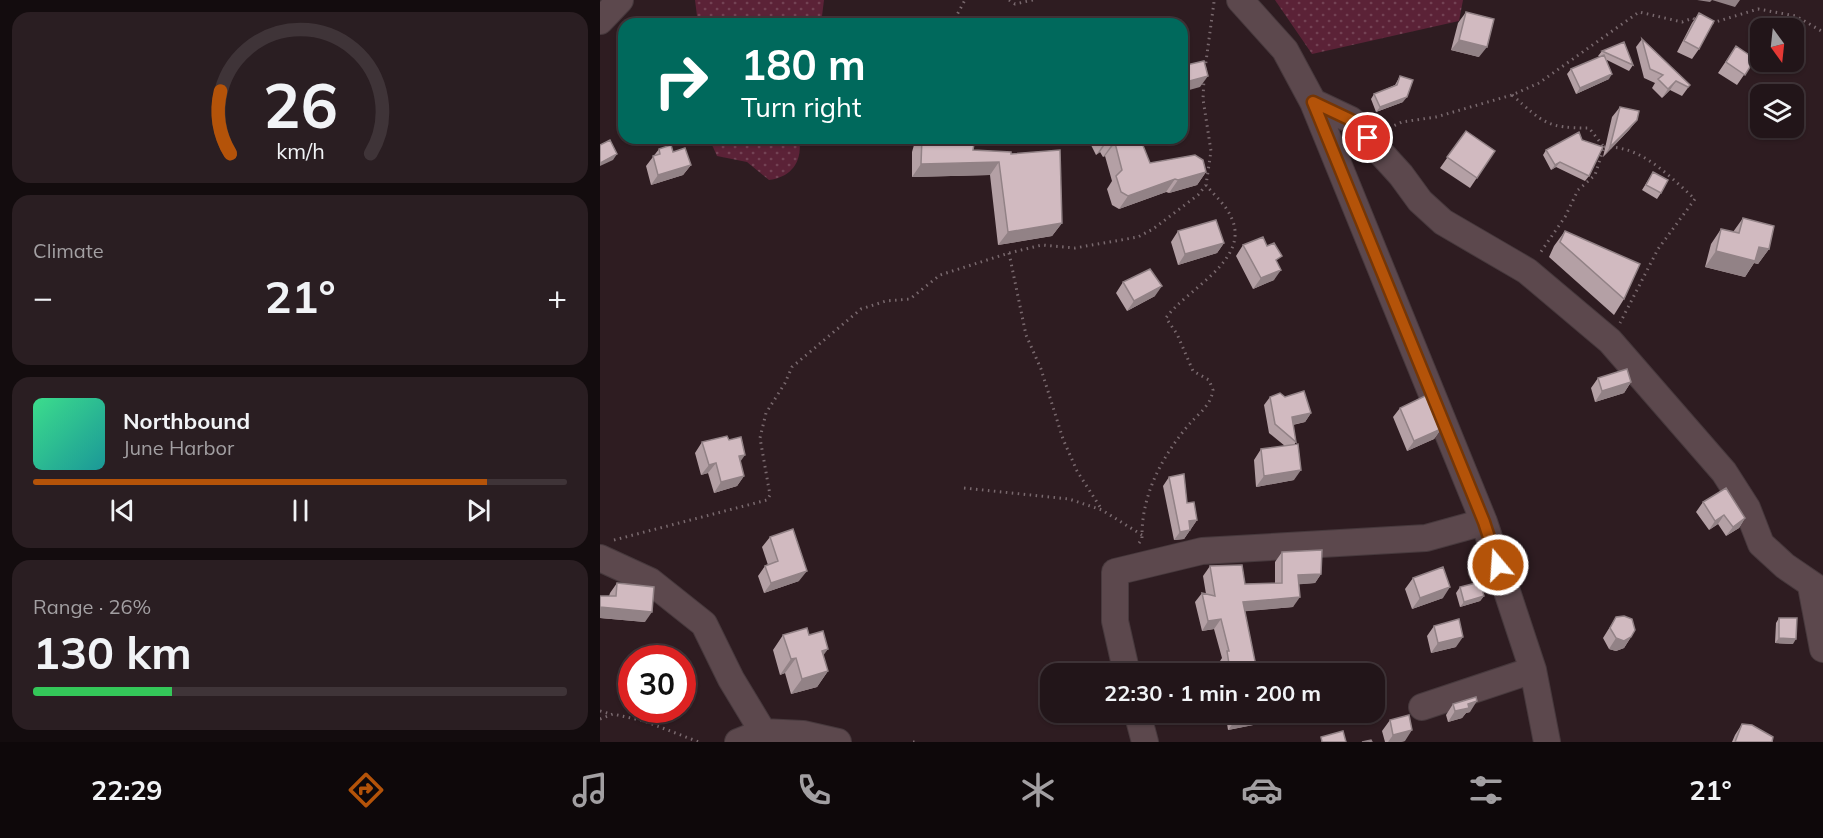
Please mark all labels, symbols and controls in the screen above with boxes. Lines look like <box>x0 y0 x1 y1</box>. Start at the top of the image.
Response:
north arrow <box>1750 18 1804 72</box>
map controls <box>1750 18 1804 138</box>
text: 180 m <box>741 38 866 91</box>
icon: right <box>642 42 720 120</box>
text: 26 <box>263 65 337 144</box>
button: layers <box>1750 84 1804 138</box>
text: Turn right <box>741 90 861 124</box>
pin <box>1342 112 1393 163</box>
icon: arrive <box>1351 121 1384 154</box>
text: km/h <box>276 138 324 165</box>
text: Climate <box>33 238 104 263</box>
text: 21° <box>264 268 336 324</box>
text: − <box>33 276 53 317</box>
text: + <box>547 276 567 317</box>
text: Northbound <box>123 407 250 435</box>
text: June Harbor <box>123 435 234 460</box>
icon: previous <box>106 494 139 527</box>
icon: pause <box>284 494 317 527</box>
icon: next <box>462 494 495 527</box>
position arrow <box>1466 533 1530 597</box>
text: Range · 26% <box>33 594 151 619</box>
text: 130 km <box>33 624 192 680</box>
speed limit sign: 30 <box>618 645 696 723</box>
text: 22:30 · 1 min · 200 m <box>1104 679 1321 707</box>
icon: directions <box>345 769 387 811</box>
icon: music <box>569 769 611 811</box>
icon: phone <box>793 769 835 811</box>
icon: climate <box>1017 769 1059 811</box>
icon: car <box>1241 769 1283 811</box>
icon: filters <box>1465 769 1507 811</box>
text: 22:29 <box>91 773 163 807</box>
text: 21° <box>1689 773 1732 807</box>

